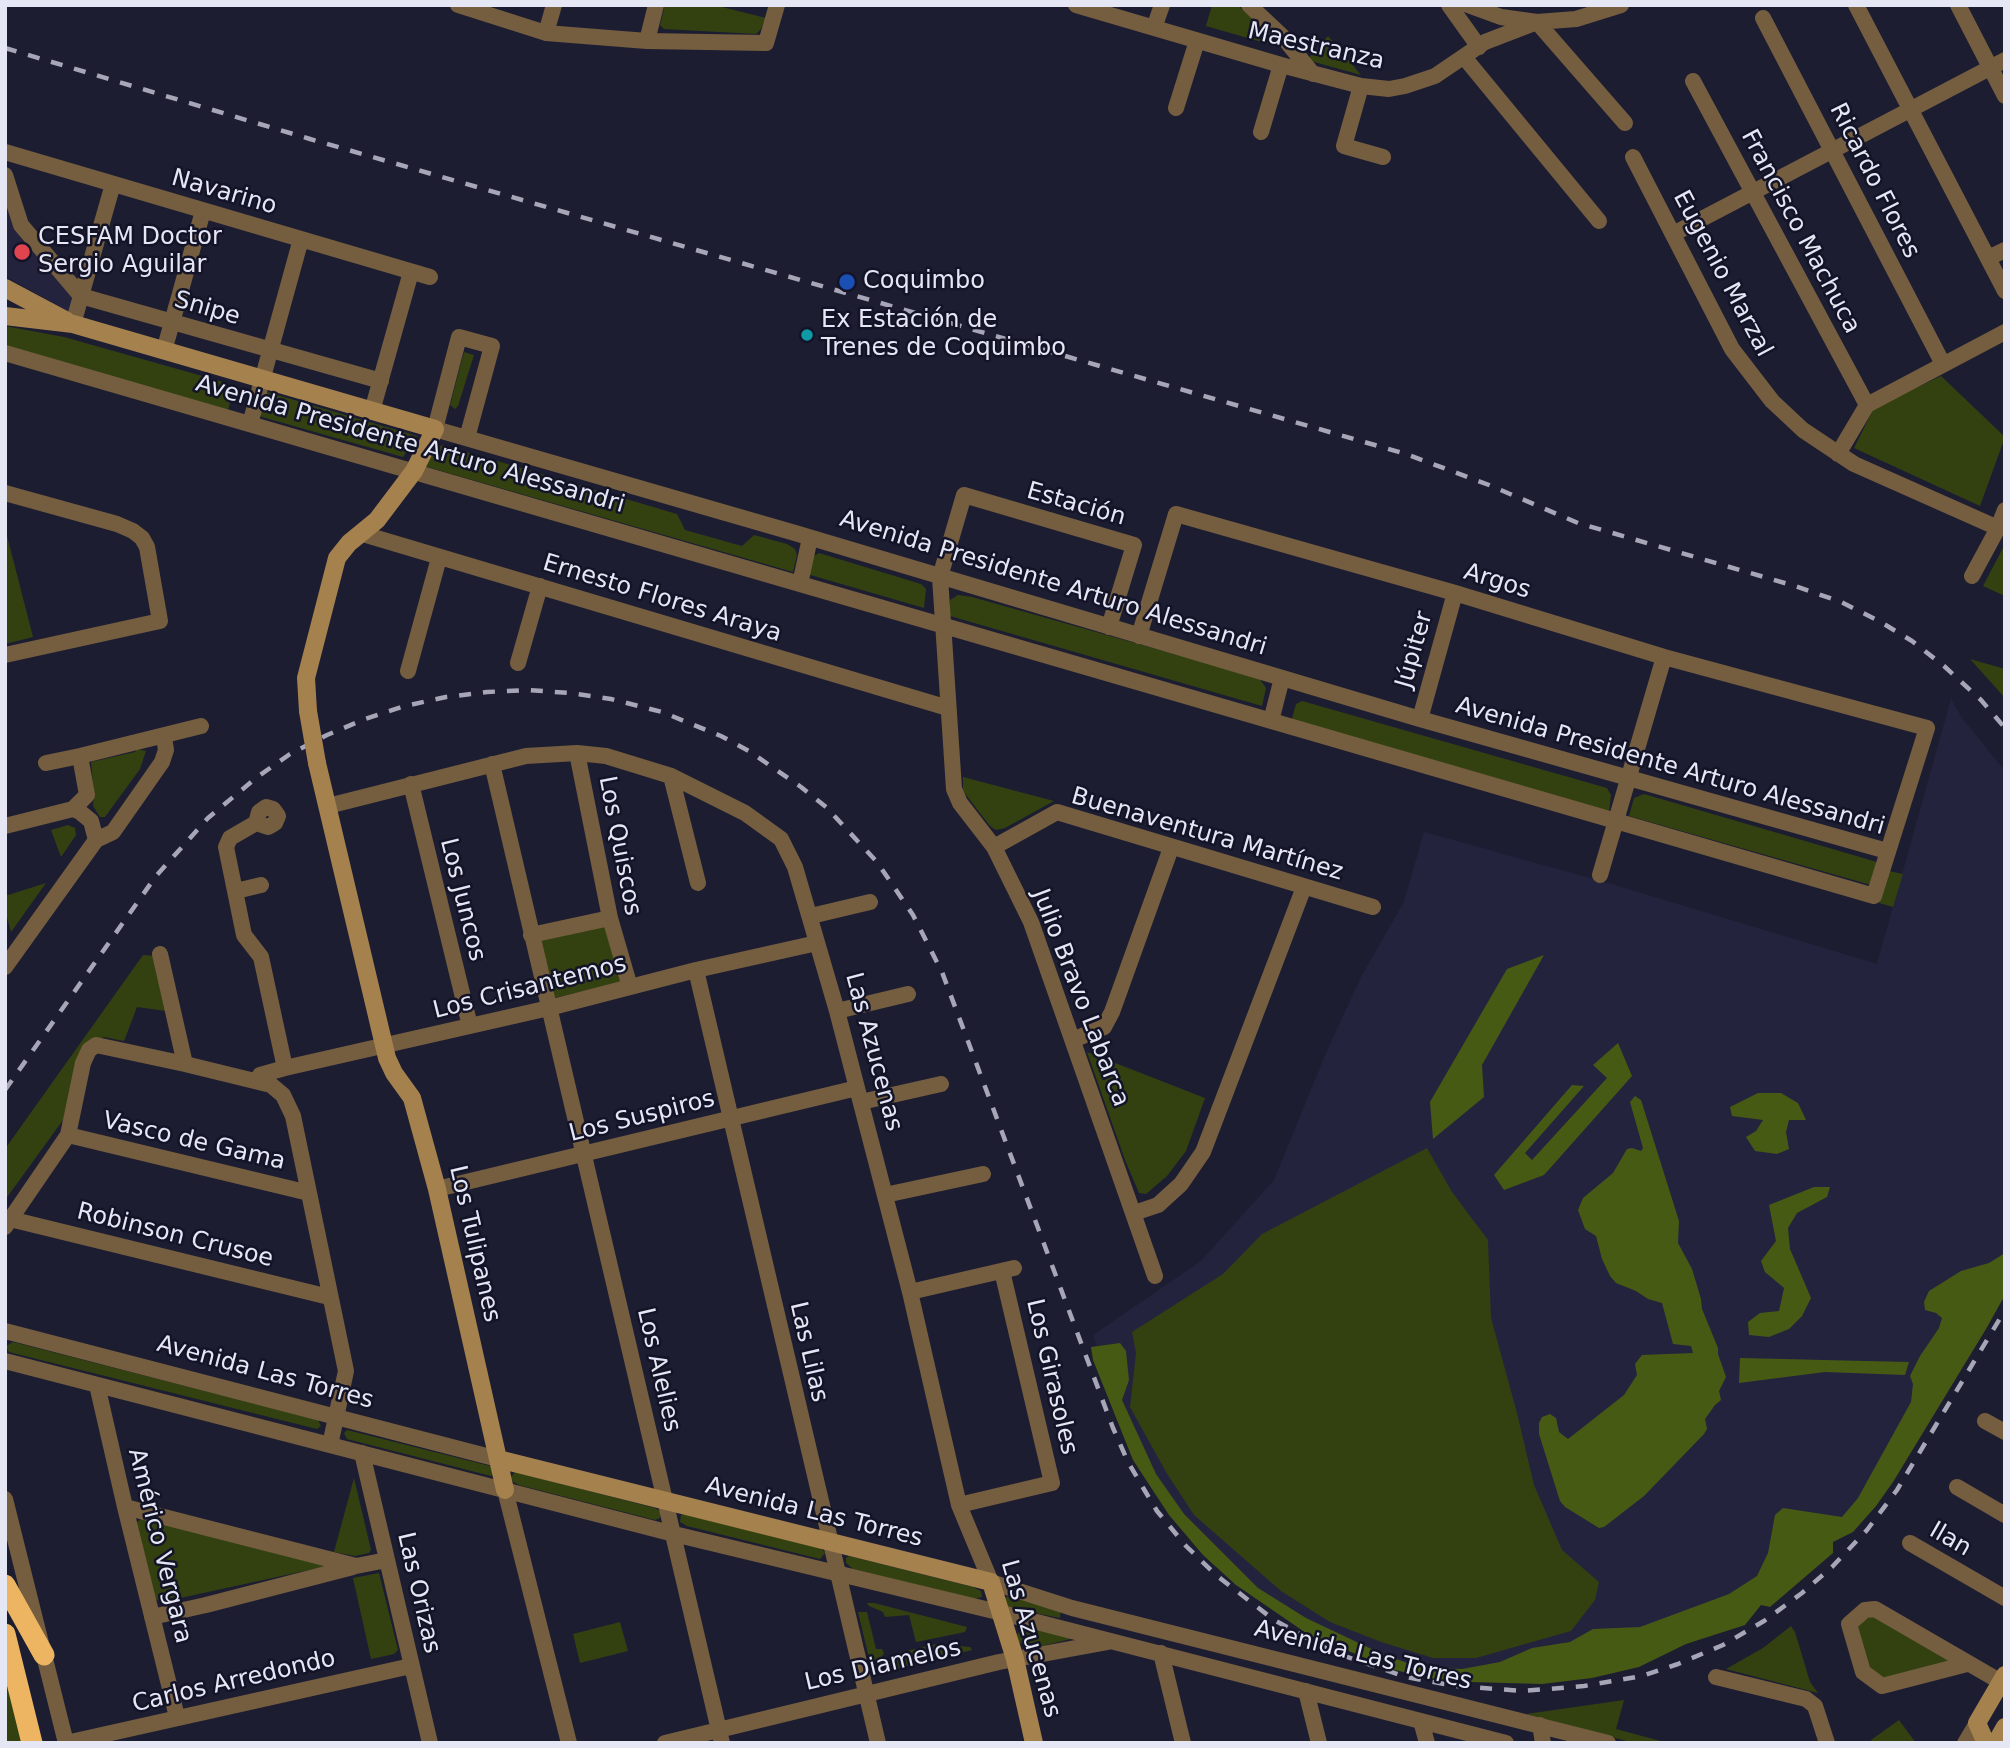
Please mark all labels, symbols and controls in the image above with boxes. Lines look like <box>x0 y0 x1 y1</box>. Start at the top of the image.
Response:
street label: Maestranza <box>1245 17 1387 77</box>
street label: Ricardo Flores <box>1823 99 1925 263</box>
street label: Francisco Machuca <box>1734 125 1866 339</box>
street label: Navarino <box>168 164 280 222</box>
street label: Eugenio Marzal <box>1666 186 1778 362</box>
place label: CESFAM Doctor Sergio Aguilar <box>38 224 222 280</box>
marker: CESFAM Doctor Sergio Aguilar <box>12 242 32 262</box>
place label: Coquimbo <box>863 268 985 296</box>
marker: Coquimbo <box>837 272 857 292</box>
street label: Snipe <box>171 286 243 332</box>
place label: Ex Estación de Trenes de Coquimbo <box>821 307 1066 363</box>
marker: Ex Estación de Trenes de Coquimbo <box>799 327 815 343</box>
street label: Avenida Presidente Arturo Alessandri <box>192 370 628 520</box>
street label: Estación <box>1023 477 1129 533</box>
street label: Avenida Presidente Arturo Alessandri <box>836 505 1270 663</box>
street label: Ernesto Flores Araya <box>539 549 785 649</box>
street label: Argos <box>1460 558 1534 606</box>
street label: Júpiter <box>1390 608 1440 692</box>
street label: Avenida Presidente Arturo Alessandri <box>1452 692 1888 842</box>
street label: Los Quiscos <box>591 774 647 918</box>
street label: Buenaventura Martínez <box>1068 782 1346 888</box>
street label: Los Juncos <box>433 836 491 964</box>
street label: Julio Bravo Labarca <box>1025 885 1135 1111</box>
street label: Los Crisantemos <box>430 950 630 1026</box>
street label: Las Azucenas <box>838 970 908 1134</box>
street label: Los Suspiros <box>566 1085 718 1149</box>
street label: Vasco de Gama <box>100 1107 288 1177</box>
street label: Los Tulipanes <box>442 1163 506 1325</box>
street label: Robinson Crusoe <box>74 1198 276 1274</box>
street label: Los Girasoles <box>1019 1296 1083 1458</box>
street label: Las Lilas <box>782 1299 834 1405</box>
street label: Los Alelies <box>630 1305 686 1435</box>
street label: Avenida Las Torres <box>154 1330 376 1416</box>
street label: Américo Vergara <box>121 1446 197 1646</box>
street label: Avenida Las Torres <box>702 1472 926 1554</box>
street label: Ilan <box>1924 1517 1976 1563</box>
street label: Las Orizas <box>390 1530 446 1656</box>
street label: Las Azucenas <box>994 1557 1066 1721</box>
street label: Avenida Las Torres <box>1251 1615 1475 1697</box>
street label: Los Diamelos <box>802 1634 964 1698</box>
street label: Carlos Arredondo <box>130 1645 338 1719</box>

